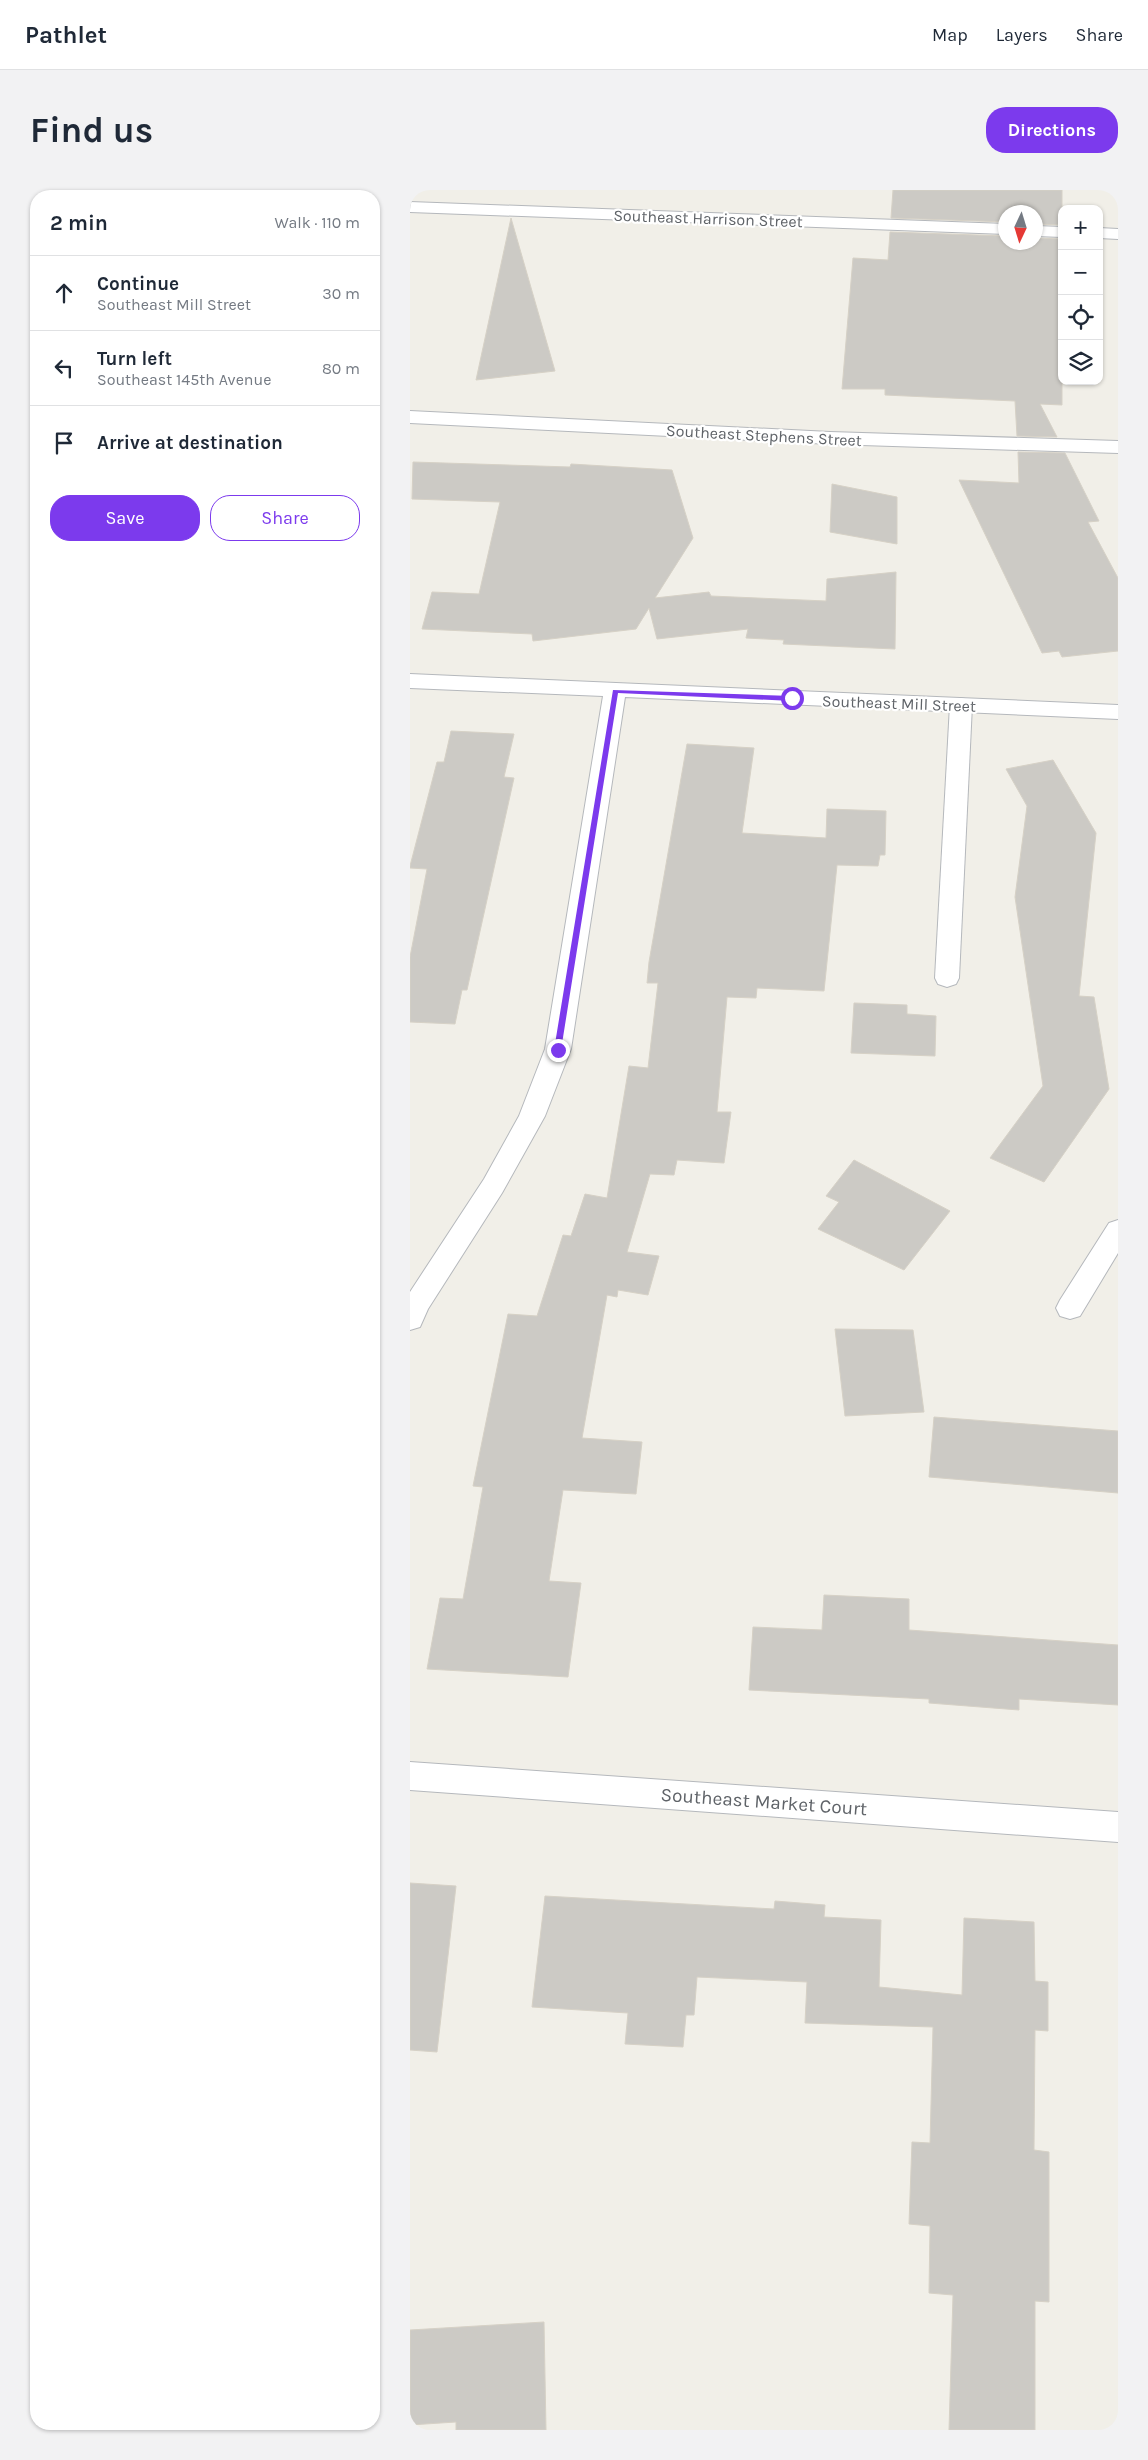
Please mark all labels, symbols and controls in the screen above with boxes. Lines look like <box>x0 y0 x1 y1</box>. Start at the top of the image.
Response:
text: Pathlet <box>25 21 107 49</box>
text: Map <box>932 24 968 46</box>
text: Layers <box>996 24 1048 46</box>
text: Share <box>1076 24 1123 46</box>
button: Directions <box>986 107 1118 153</box>
text: Find us <box>30 110 153 151</box>
north arrow <box>998 205 1043 250</box>
map controls <box>1058 205 1103 385</box>
button: + <box>1058 205 1103 250</box>
street label: Southeast Harrison Street <box>613 206 803 231</box>
text: 2 min <box>50 211 108 235</box>
text: Walk · 110 m <box>275 213 360 232</box>
button: − <box>1058 250 1103 295</box>
text: Continue <box>97 273 179 295</box>
icon: ahead <box>50 279 78 307</box>
text: 30 m <box>322 284 360 303</box>
text: Southeast Mill Street <box>97 295 251 314</box>
button: locate <box>1058 295 1103 340</box>
button: layers <box>1058 340 1103 385</box>
text: Turn left <box>97 348 172 370</box>
icon: left <box>50 354 78 382</box>
text: 80 m <box>322 359 360 378</box>
text: Southeast 145th Avenue <box>97 370 271 389</box>
street label: Southeast Stephens Street <box>666 421 862 450</box>
icon: arrive <box>50 429 78 457</box>
text: Arrive at destination <box>97 432 283 454</box>
button: Save <box>50 495 200 541</box>
button: Share <box>210 495 360 541</box>
route start <box>781 687 804 710</box>
street label: Southeast Mill Street <box>822 691 976 716</box>
route end <box>547 1039 570 1062</box>
street label: Southeast Market Court <box>660 1784 868 1820</box>

